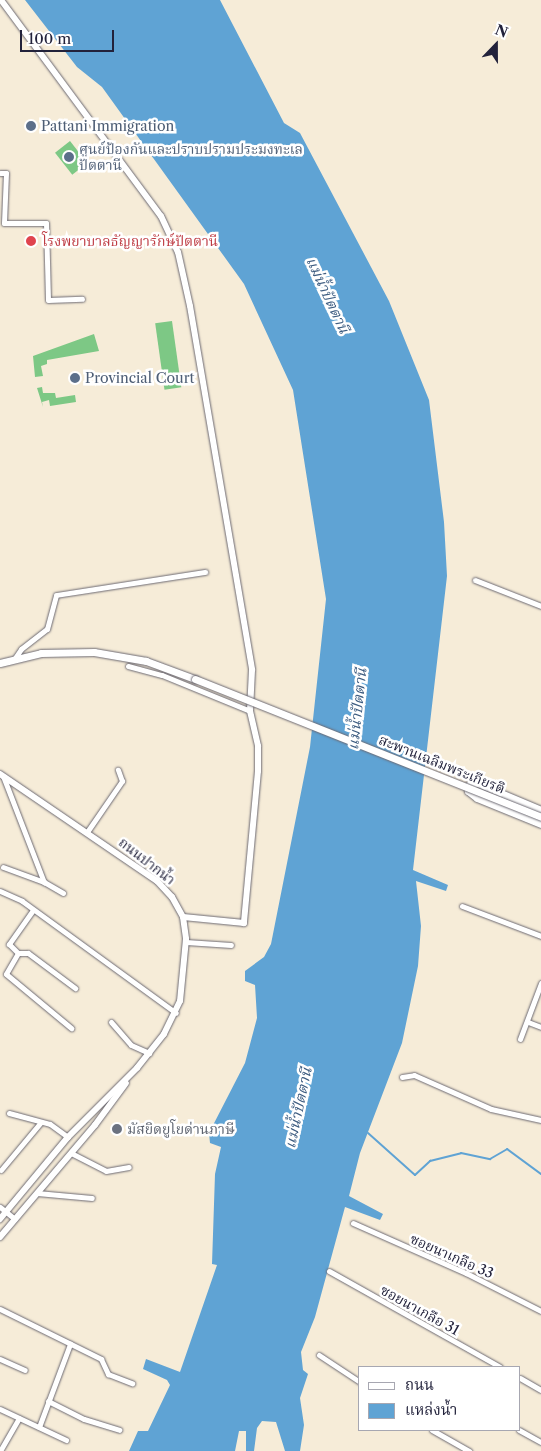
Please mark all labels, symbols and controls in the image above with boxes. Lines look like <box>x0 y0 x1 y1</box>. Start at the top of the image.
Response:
scale bar <box>22 20 116 52</box>
north arrow <box>471 20 521 70</box>
text: N <box>493 20 511 42</box>
text: 100 m <box>28 29 71 48</box>
place label: Pattani Immigration <box>41 118 174 134</box>
marker: Pattani Immigration <box>25 120 37 132</box>
place label: ศูนย์ป้องกันและปราบปรามประมงทะเล ปัตตานี <box>79 141 303 174</box>
marker: ศูนย์ป้องกันและปราบปรามประมงทะเล ปัตตานี <box>63 151 75 163</box>
place label: โรงพยาบาลธัญญารักษ์ปัตตานี <box>42 233 218 249</box>
marker: โรงพยาบาลธัญญารักษ์ปัตตานี <box>24 234 38 248</box>
water label: แม่น้ำปัตตานี <box>302 254 354 336</box>
place label: Provincial Court <box>85 370 194 386</box>
marker: Provincial Court <box>69 372 81 384</box>
water label: แม่น้ำปัตตานี <box>344 667 370 751</box>
street label: สะพานเฉลิมพระเกียรติ <box>377 731 507 797</box>
street label: ถนนปากน้ำ <box>115 834 179 888</box>
water label: แม่น้ำปัตตานี <box>281 1066 315 1150</box>
place label: มัสยิดยูโยด่านภาษี <box>127 1121 235 1137</box>
marker: มัสยิดยูโยด่านภาษี <box>111 1123 123 1135</box>
street label: ซอยนาเกลือ 33 <box>408 1230 496 1282</box>
street label: ซอยนาเกลือ 31 <box>378 1281 462 1339</box>
legend <box>358 1366 521 1431</box>
text: ถนน <box>405 1375 434 1394</box>
text: แหล่งน้ำ <box>405 1400 457 1419</box>

